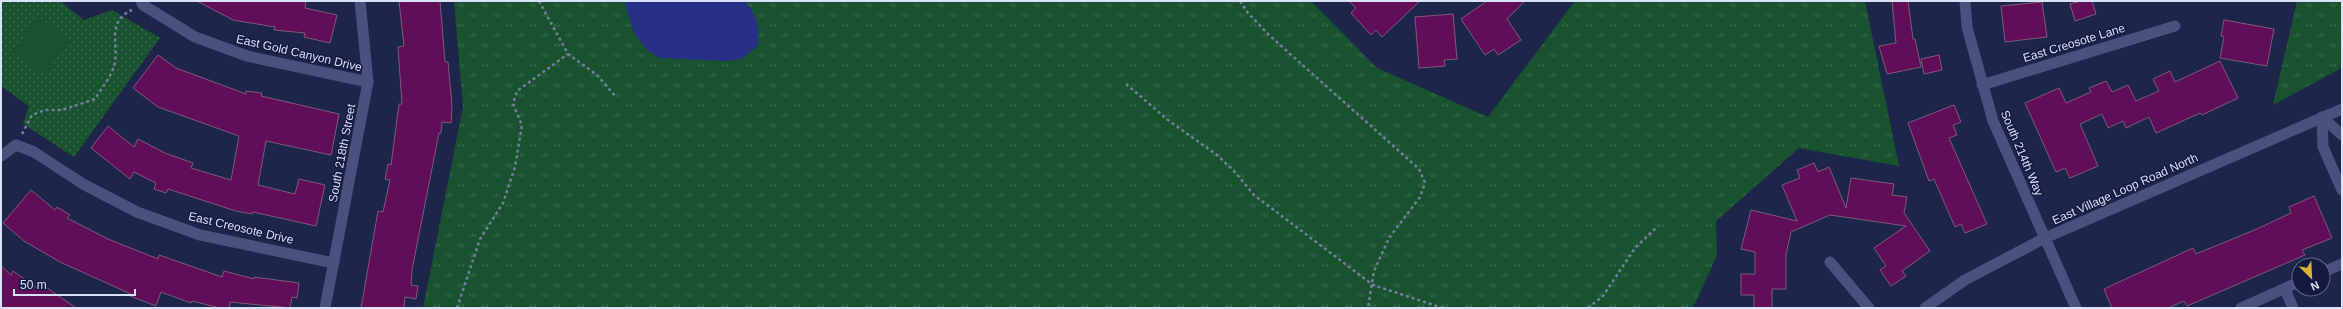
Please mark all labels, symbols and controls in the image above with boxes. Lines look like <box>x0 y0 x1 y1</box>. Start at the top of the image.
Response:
street label: East Creosote Lane <box>2021 21 2127 65</box>
street label: East Gold Canyon Drive <box>235 32 364 74</box>
street label: South 218th Street <box>326 102 359 203</box>
street label: South 214th Way <box>1998 108 2046 198</box>
street label: East Village Loop Road North <box>2050 150 2200 228</box>
street label: East Creosote Drive <box>187 209 295 247</box>
north arrow <box>2291 257 2331 297</box>
scale bar <box>14 271 135 297</box>
text: 50 m <box>20 278 47 292</box>
text: N <box>2309 279 2321 293</box>

